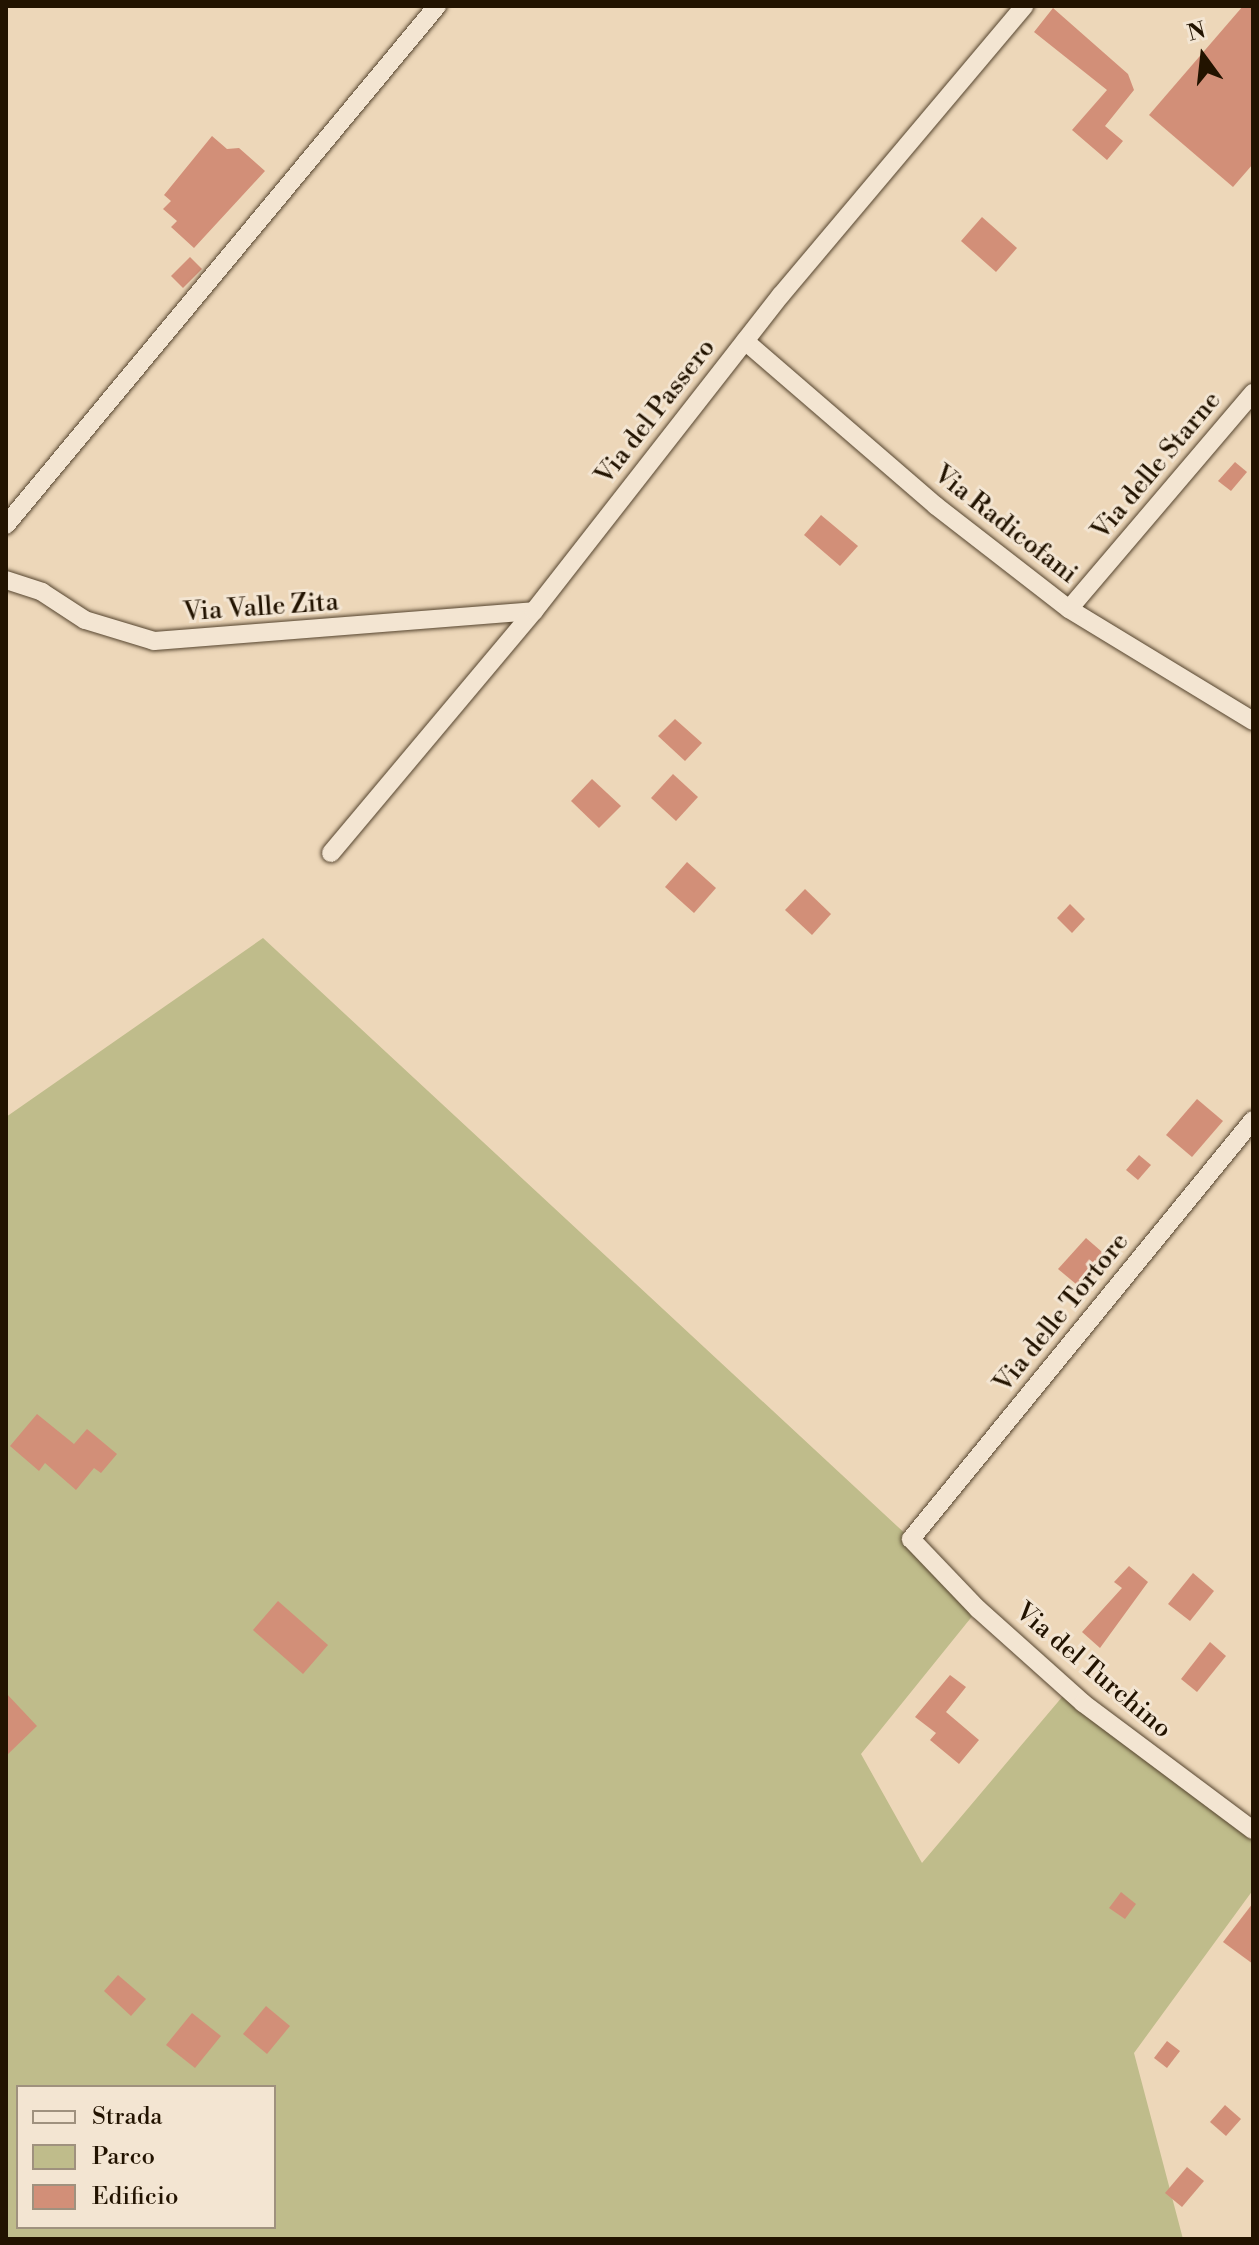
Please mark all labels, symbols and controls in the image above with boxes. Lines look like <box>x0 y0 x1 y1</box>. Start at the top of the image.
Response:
north arrow <box>1163 16 1243 96</box>
text: N <box>1185 17 1209 48</box>
street label: Via del Passero <box>589 333 723 491</box>
street label: Via delle Starne <box>1086 386 1228 546</box>
street label: Via Radicofani <box>927 459 1083 591</box>
street label: Via Valle Zita <box>182 587 340 629</box>
street label: Via delle Tortore <box>988 1227 1136 1399</box>
street label: Via del Turchino <box>1009 1597 1177 1745</box>
legend <box>16 2085 276 2229</box>
text: Strada <box>92 2102 162 2132</box>
text: Parco <box>92 2142 155 2172</box>
text: Edificio <box>92 2182 178 2212</box>

